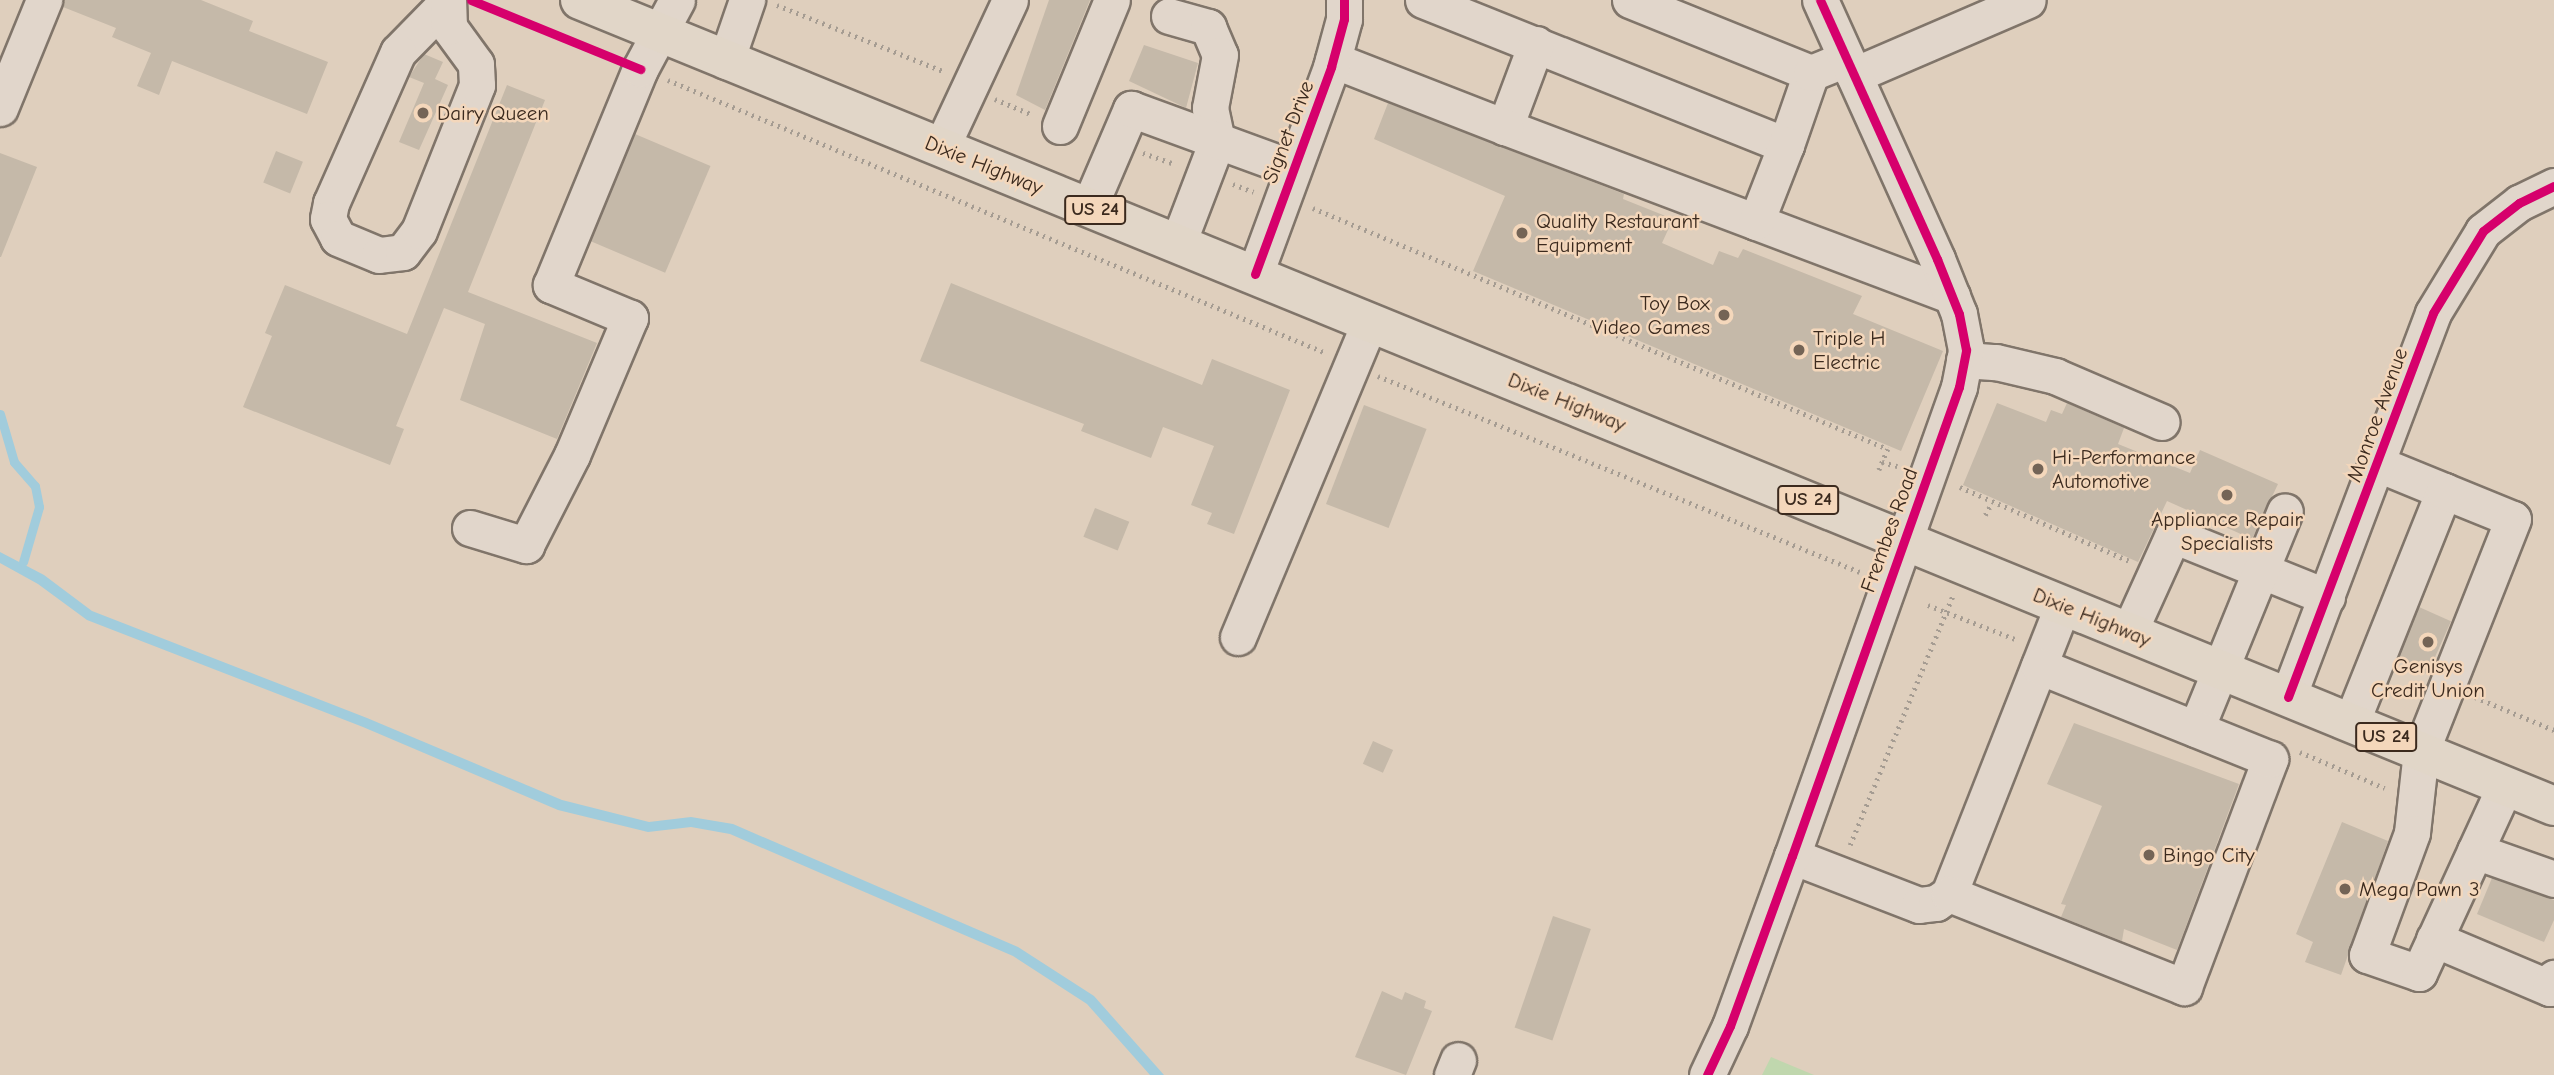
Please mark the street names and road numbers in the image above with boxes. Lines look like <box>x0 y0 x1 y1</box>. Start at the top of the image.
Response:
street label: Signet Drive <box>1257 77 1319 187</box>
street label: Dixie Highway <box>921 130 1047 200</box>
road number: US 24 <box>1064 194 1126 226</box>
street label: Monroe Avenue <box>2341 344 2413 486</box>
street label: Dixie Highway <box>1504 367 1630 437</box>
street label: Frembes Road <box>1855 464 1923 596</box>
road number: US 24 <box>1776 485 1840 516</box>
street label: Dixie Highway <box>2029 582 2155 652</box>
road number: US 24 <box>2354 722 2418 752</box>

